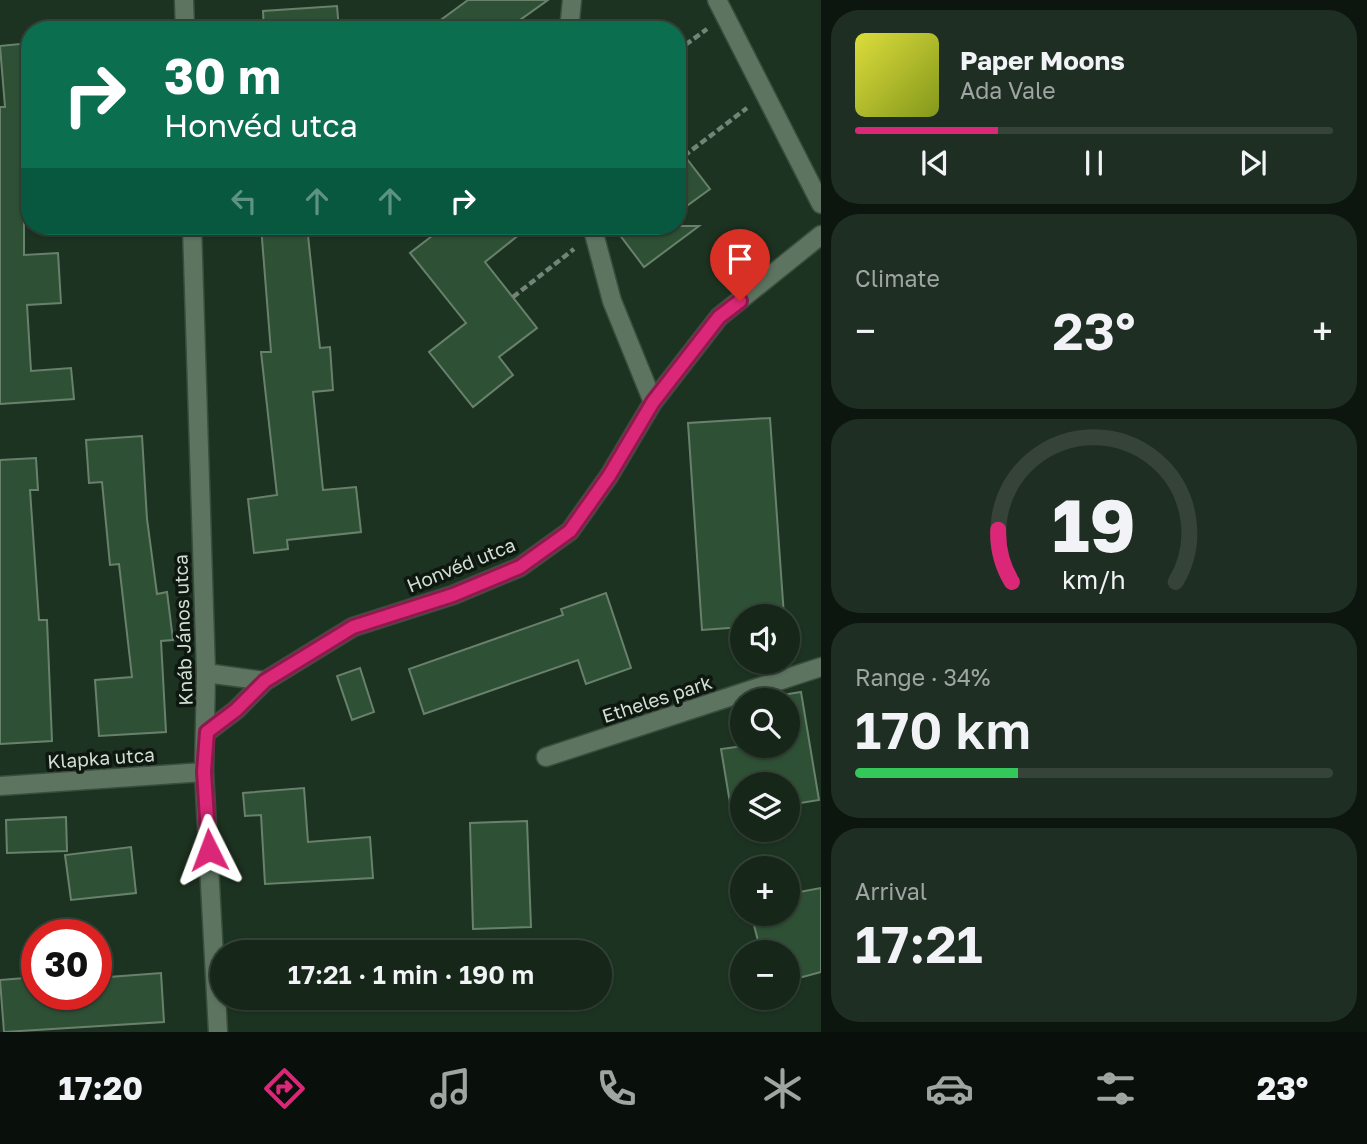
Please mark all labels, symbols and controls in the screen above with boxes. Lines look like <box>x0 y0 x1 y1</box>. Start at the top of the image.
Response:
text: Paper Moons <box>960 45 1125 76</box>
text: 30 m <box>164 46 281 105</box>
icon: right <box>49 49 140 140</box>
text: Ada Vale <box>960 76 1056 104</box>
text: Honvéd utca <box>164 106 358 144</box>
icon: previous <box>916 144 954 182</box>
icon: pause <box>1075 144 1113 182</box>
icon: next <box>1234 144 1272 182</box>
icon: left <box>225 182 263 220</box>
icon: ahead <box>298 182 336 220</box>
icon: ahead <box>371 182 409 220</box>
icon: right <box>444 182 482 220</box>
pin <box>710 229 770 301</box>
icon: arrive <box>721 240 759 278</box>
text: Climate <box>855 264 940 292</box>
text: 23° <box>1053 299 1135 361</box>
text: − <box>855 308 876 353</box>
text: + <box>1312 308 1333 353</box>
text: 19 <box>1052 481 1136 568</box>
street label: Honvéd utca <box>403 532 518 597</box>
street label: Knáb János utca <box>168 554 197 706</box>
text: km/h <box>1062 564 1126 595</box>
map controls <box>730 604 800 1010</box>
button: sound <box>730 604 800 674</box>
text: Range · 34% <box>855 663 990 691</box>
street label: Etheles park <box>599 670 715 727</box>
button: search <box>730 688 800 758</box>
text: 170 km <box>855 698 1031 760</box>
street label: Klapka utca <box>46 742 155 773</box>
button: layers <box>730 772 800 842</box>
position arrow <box>172 813 246 887</box>
button: + <box>730 856 800 926</box>
text: Arrival <box>855 877 927 905</box>
text: 17:21 <box>855 912 983 974</box>
speed limit sign: 30 <box>21 919 112 1010</box>
button: − <box>730 940 800 1010</box>
text: 17:21 · 1 min · 190 m <box>288 959 534 990</box>
icon: directions <box>260 1064 309 1113</box>
icon: music <box>426 1064 475 1113</box>
icon: phone <box>592 1064 641 1113</box>
icon: climate <box>758 1064 807 1113</box>
icon: car <box>925 1064 974 1113</box>
icon: filters <box>1091 1064 1140 1113</box>
text: 17:20 <box>59 1069 143 1107</box>
text: 23° <box>1257 1069 1308 1107</box>

